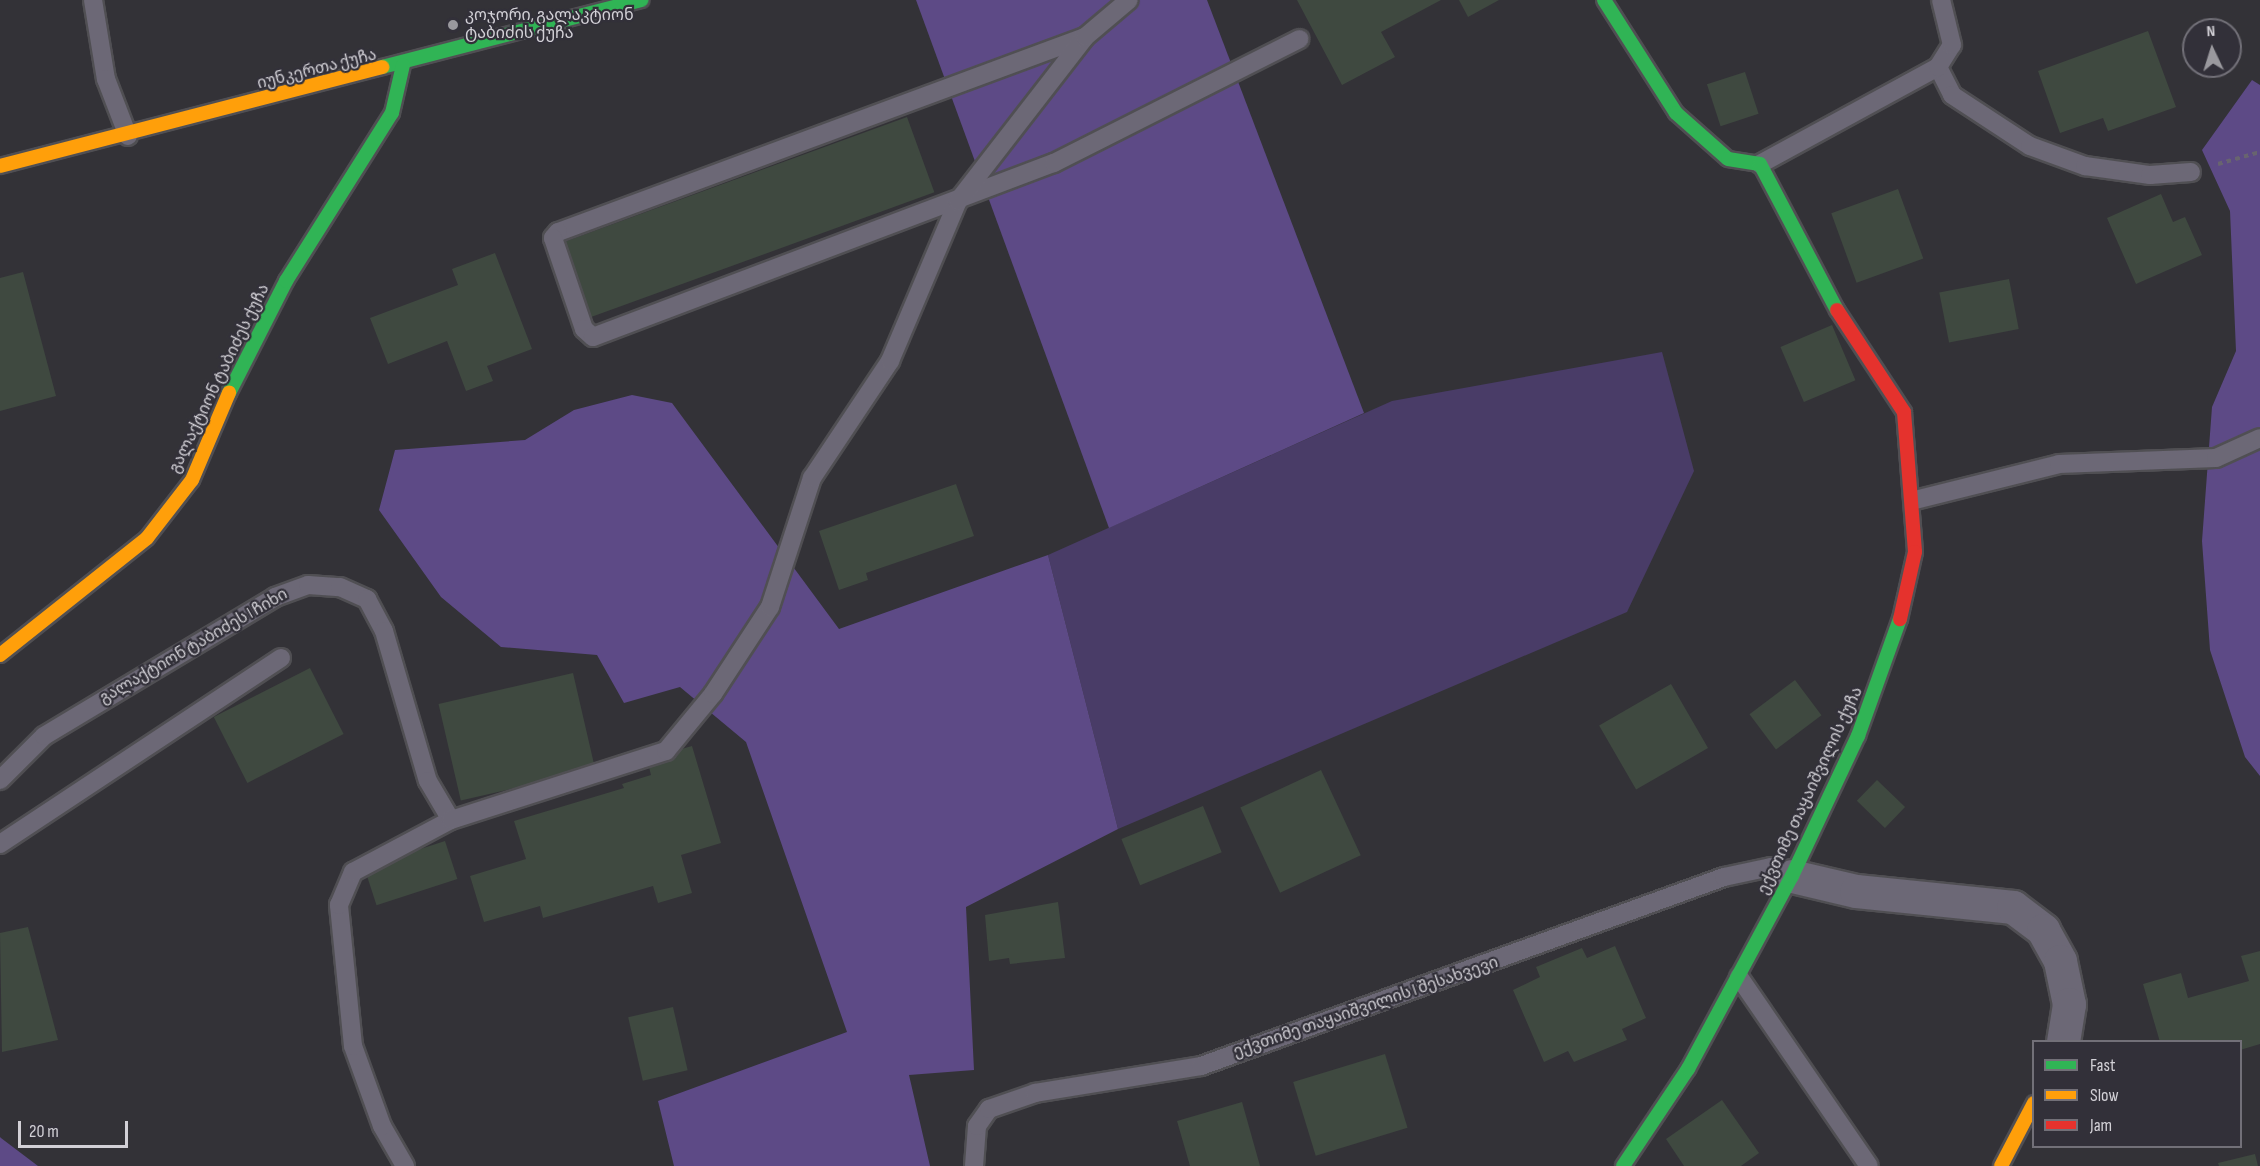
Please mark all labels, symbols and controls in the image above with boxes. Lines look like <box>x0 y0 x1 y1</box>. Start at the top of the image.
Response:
place label: კოჯორი, გალაკტიონ ტაბიძის ქუჩა <box>465 6 634 44</box>
marker: კოჯორი, გალაკტიონ ტაბიძის ქუჩა <box>446 18 460 32</box>
north arrow <box>2182 18 2242 78</box>
text: N <box>2206 22 2216 41</box>
street label: იუნკერთა ქუჩა <box>255 46 379 94</box>
street label: გალაქტიონ ტაბიძეს ქუჩა <box>166 281 274 477</box>
street label: გალაქტიონ ტაბიძეს I ჩიხი <box>97 585 291 709</box>
street label: ექვთიმე თაყაიშვილის ქუჩა <box>1754 684 1868 898</box>
street label: ექვთიმე თაყაიშვილის I შესახვევი <box>1231 954 1501 1062</box>
legend <box>2032 1040 2242 1148</box>
text: Fast <box>2090 1055 2115 1076</box>
text: Slow <box>2090 1085 2119 1106</box>
scale bar <box>21 1109 130 1147</box>
text: Jam <box>2090 1115 2112 1136</box>
text: 20 m <box>29 1121 59 1142</box>

